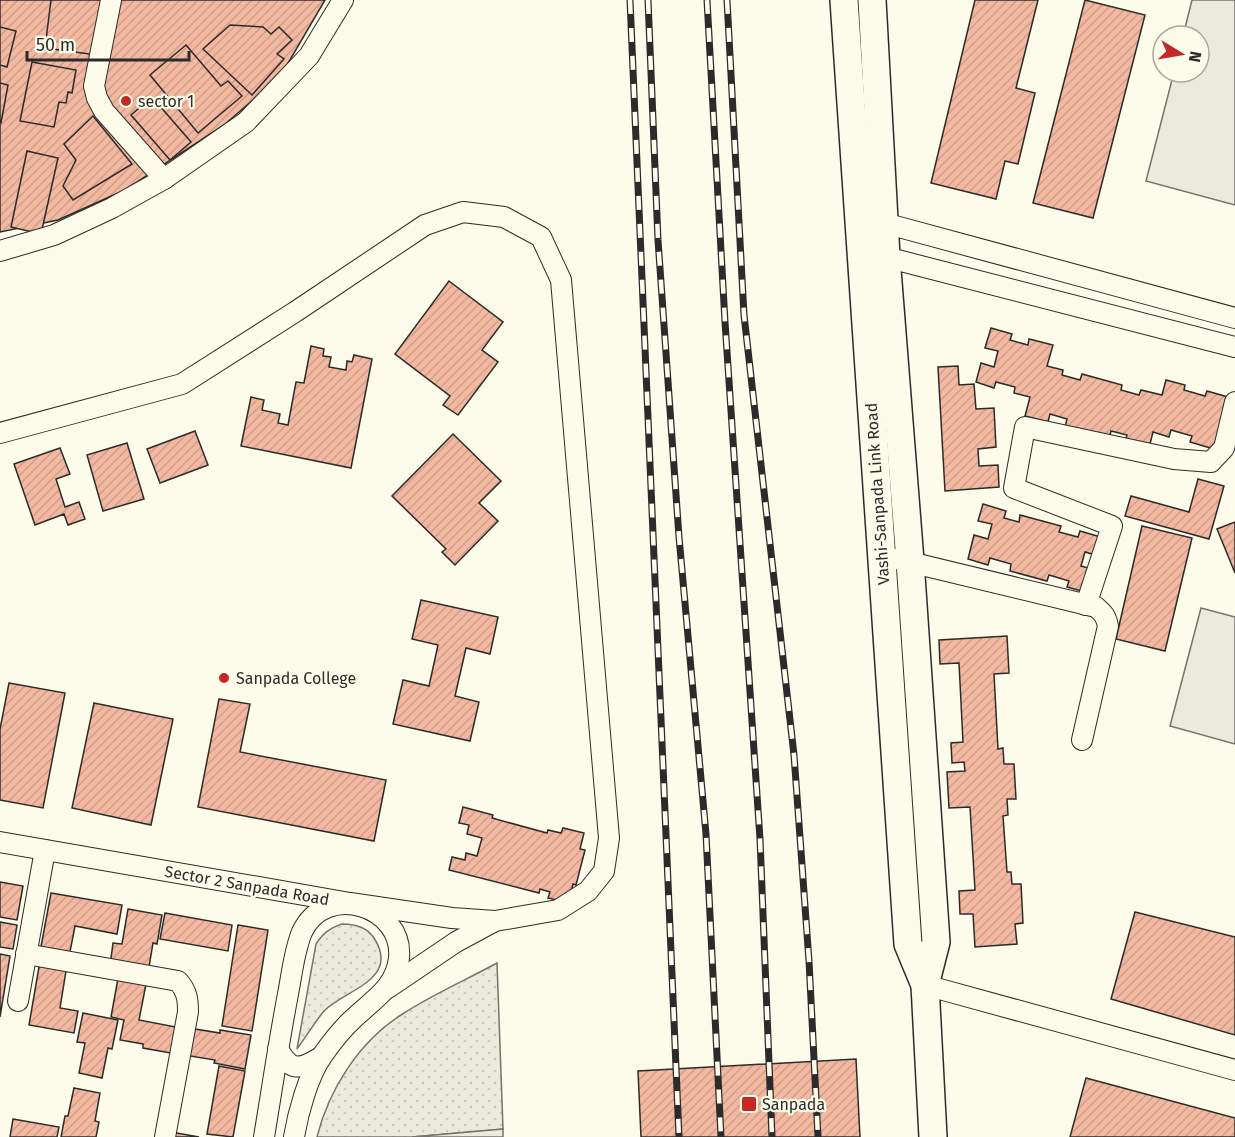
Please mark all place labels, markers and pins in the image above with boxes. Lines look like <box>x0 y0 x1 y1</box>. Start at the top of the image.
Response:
place label: sector 1 <box>138 92 194 111</box>
marker: sector 1 <box>119 94 133 108</box>
place label: Sanpada College <box>236 669 356 688</box>
marker: Sanpada College <box>217 671 231 685</box>
marker: Sanpada <box>740 1095 758 1113</box>
place label: Sanpada <box>762 1095 825 1114</box>

